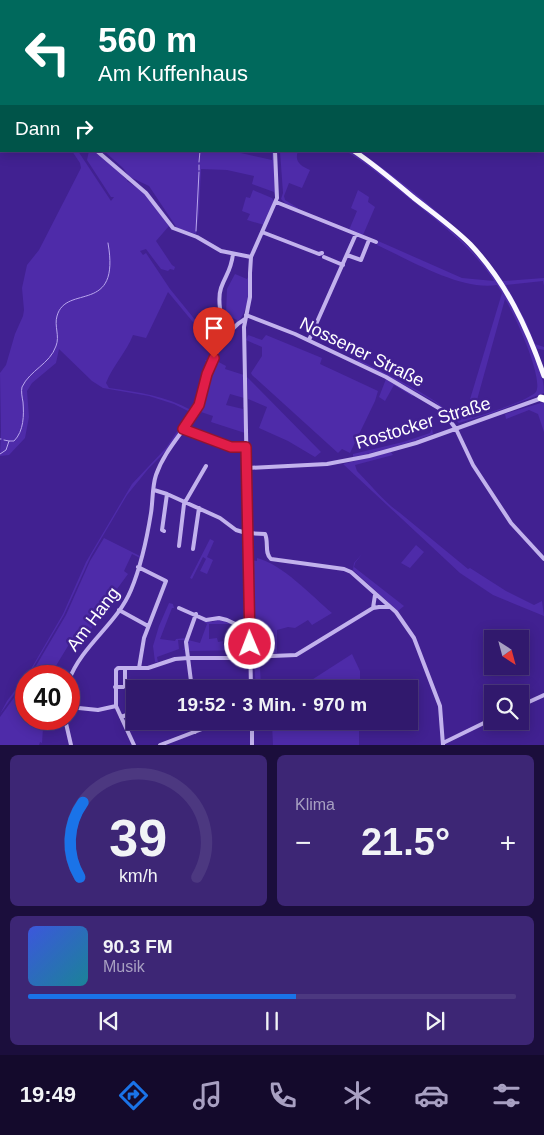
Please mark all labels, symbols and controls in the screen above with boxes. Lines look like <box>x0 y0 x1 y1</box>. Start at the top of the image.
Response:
icon: left <box>15 20 80 85</box>
text: 560 m <box>98 20 197 59</box>
text: Am Kuffenhaus <box>98 61 248 86</box>
icon: right <box>70 115 98 143</box>
text: Dann <box>15 118 60 139</box>
pin <box>193 307 235 358</box>
street label: Nossener Straße <box>296 313 428 391</box>
icon: arrive <box>200 314 228 342</box>
street label: Rostocker Straße <box>353 393 493 453</box>
street label: Am Hang <box>62 583 124 655</box>
position arrow <box>223 617 275 669</box>
north arrow <box>484 630 529 675</box>
map controls <box>484 630 529 730</box>
speed limit sign: 40 <box>15 665 80 730</box>
button: search <box>484 685 529 730</box>
text: 19:52 · 3 Min. · 970 m <box>177 694 367 715</box>
text: Klima <box>295 796 335 813</box>
text: 39 <box>110 809 167 867</box>
text: 21.5° <box>361 821 450 863</box>
text: − <box>295 827 311 858</box>
text: + <box>500 827 516 858</box>
text: km/h <box>119 866 158 886</box>
text: 90.3 FM <box>103 936 173 957</box>
text: Musik <box>103 958 145 975</box>
icon: previous <box>95 1007 123 1035</box>
icon: pause <box>258 1007 286 1035</box>
icon: next <box>421 1007 449 1035</box>
icon: directions <box>116 1078 151 1113</box>
icon: music <box>190 1078 225 1113</box>
icon: phone <box>265 1078 300 1113</box>
icon: climate <box>340 1078 375 1113</box>
icon: car <box>414 1078 449 1113</box>
icon: filters <box>489 1078 524 1113</box>
text: 19:49 <box>20 1082 76 1107</box>

